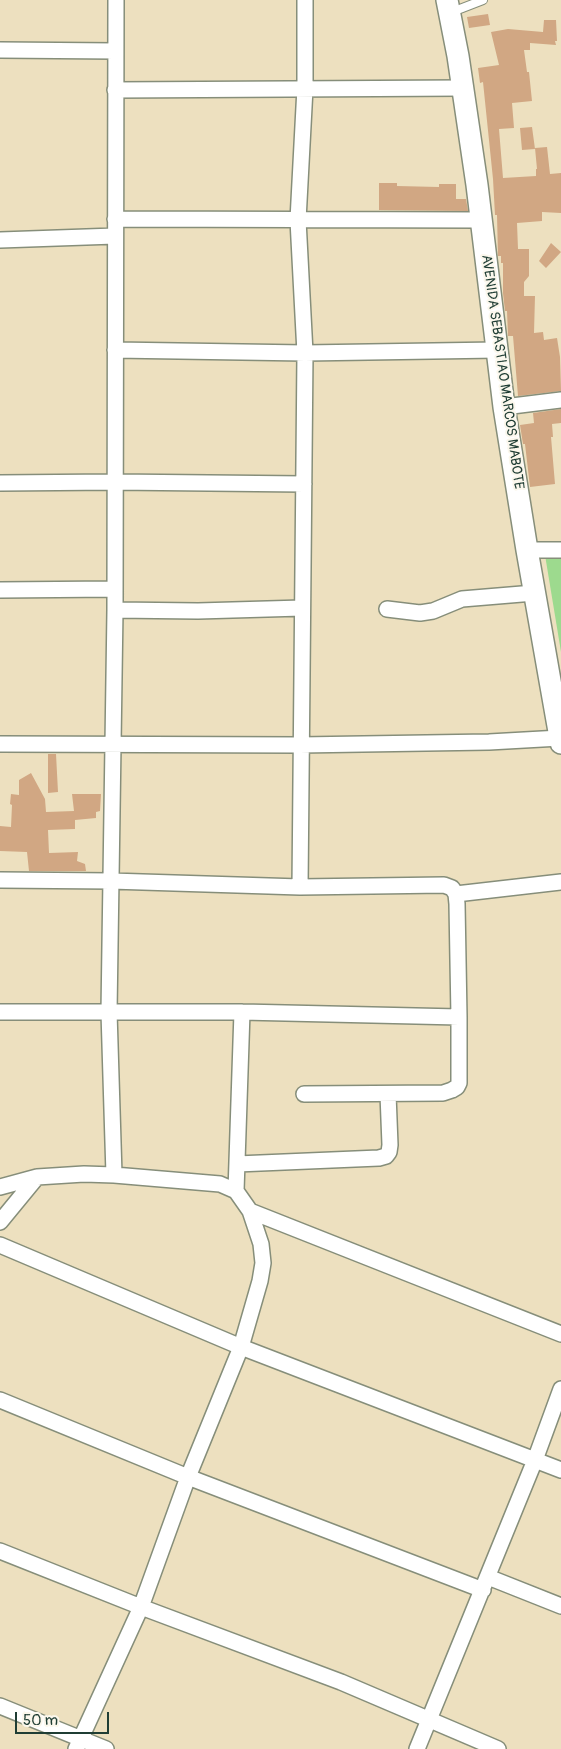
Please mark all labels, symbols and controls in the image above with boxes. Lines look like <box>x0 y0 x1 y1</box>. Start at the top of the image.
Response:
street label: AVENIDA SEBASTIAO MARCOS MABOTE <box>477 254 527 490</box>
scale bar <box>18 1702 111 1734</box>
text: 50 m <box>23 1711 58 1730</box>

